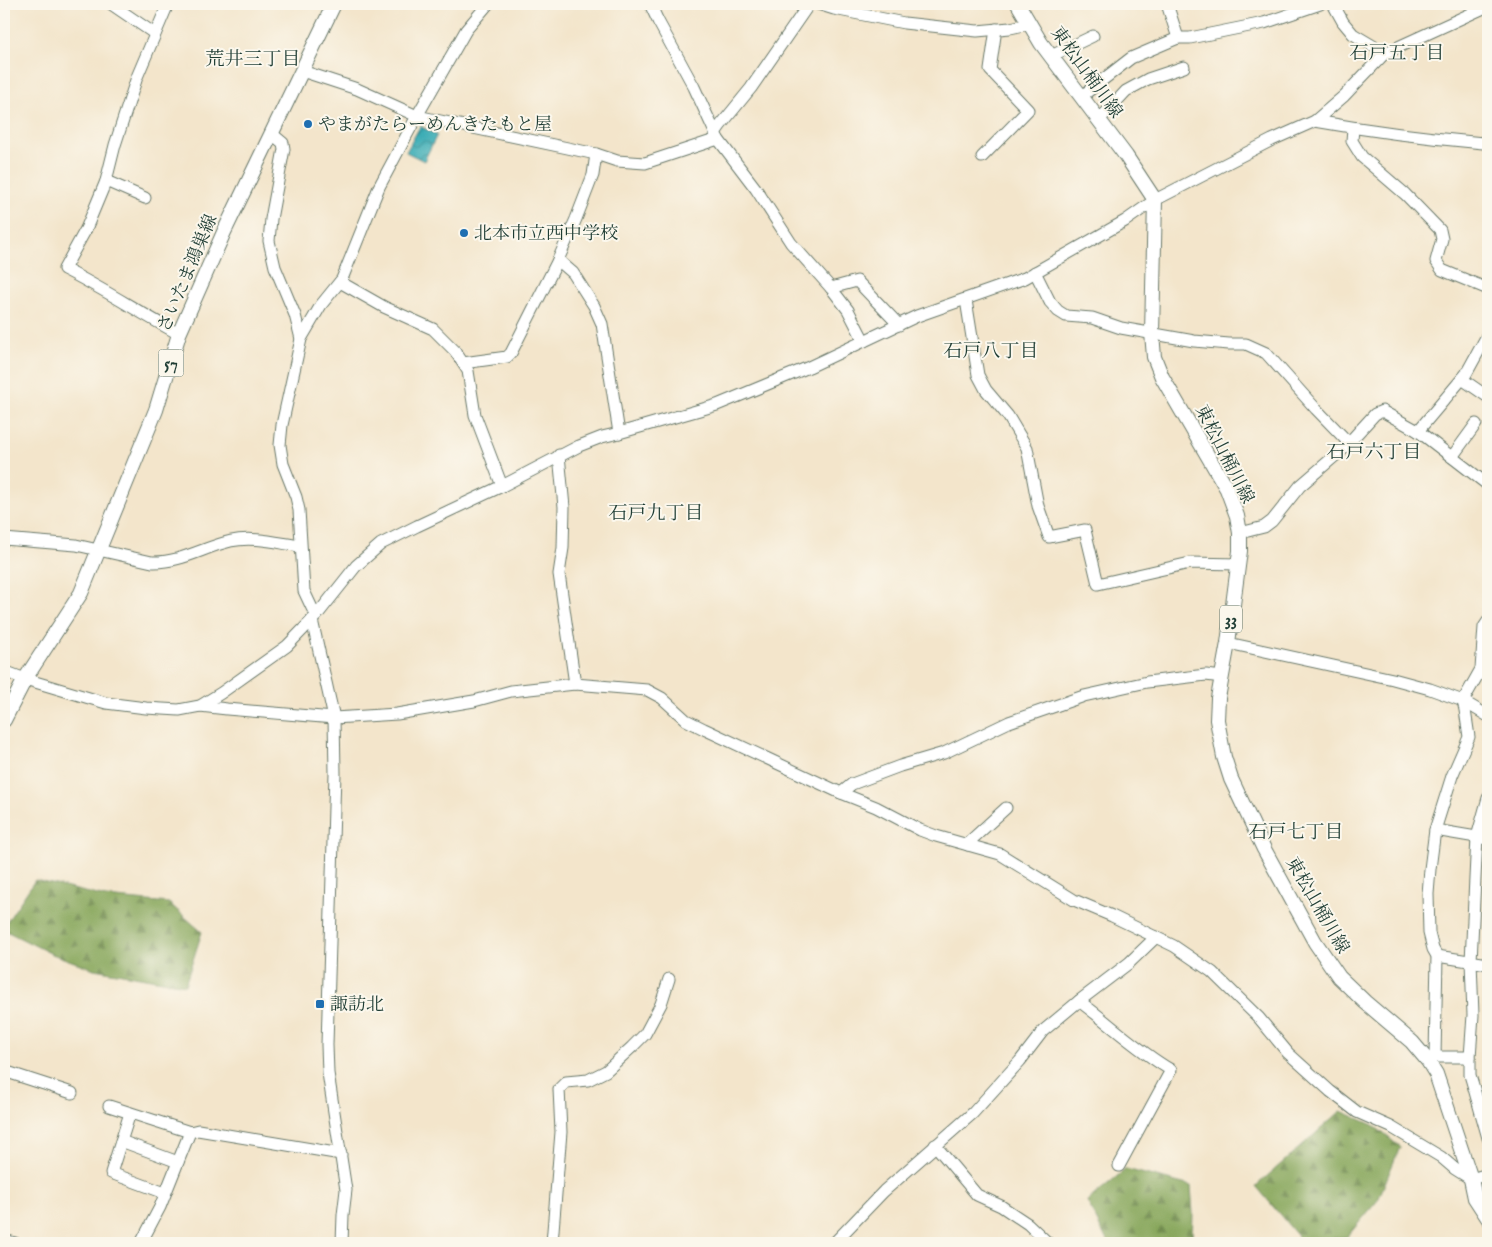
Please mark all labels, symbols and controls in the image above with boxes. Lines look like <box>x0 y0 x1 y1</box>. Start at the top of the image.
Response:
street label: 東松山桶川線 <box>1045 22 1127 123</box>
district label: 石戸五丁目 <box>1349 42 1445 66</box>
district label: 荒井三丁目 <box>205 48 301 72</box>
place label: やまがたらーめんきたもと屋 <box>318 114 552 137</box>
marker: やまがたらーめんきたもと屋 <box>302 118 314 130</box>
street label: さいたま鴻巣線 <box>153 211 224 336</box>
place label: 北本市立西中学校 <box>474 223 618 246</box>
marker: 北本市立西中学校 <box>458 227 470 239</box>
district label: 石戸八丁目 <box>943 340 1039 364</box>
road number: 57 <box>158 349 184 376</box>
street label: 東松山桶川線 <box>1189 401 1258 508</box>
district label: 石戸六丁目 <box>1326 441 1422 465</box>
district label: 石戸九丁目 <box>608 502 704 526</box>
road number: 33 <box>1220 606 1242 632</box>
district label: 石戸七丁目 <box>1248 821 1344 845</box>
street label: 東松山桶川線 <box>1280 853 1354 958</box>
place label: 諏訪北 <box>330 994 384 1017</box>
marker: 諏訪北 <box>314 998 326 1010</box>

